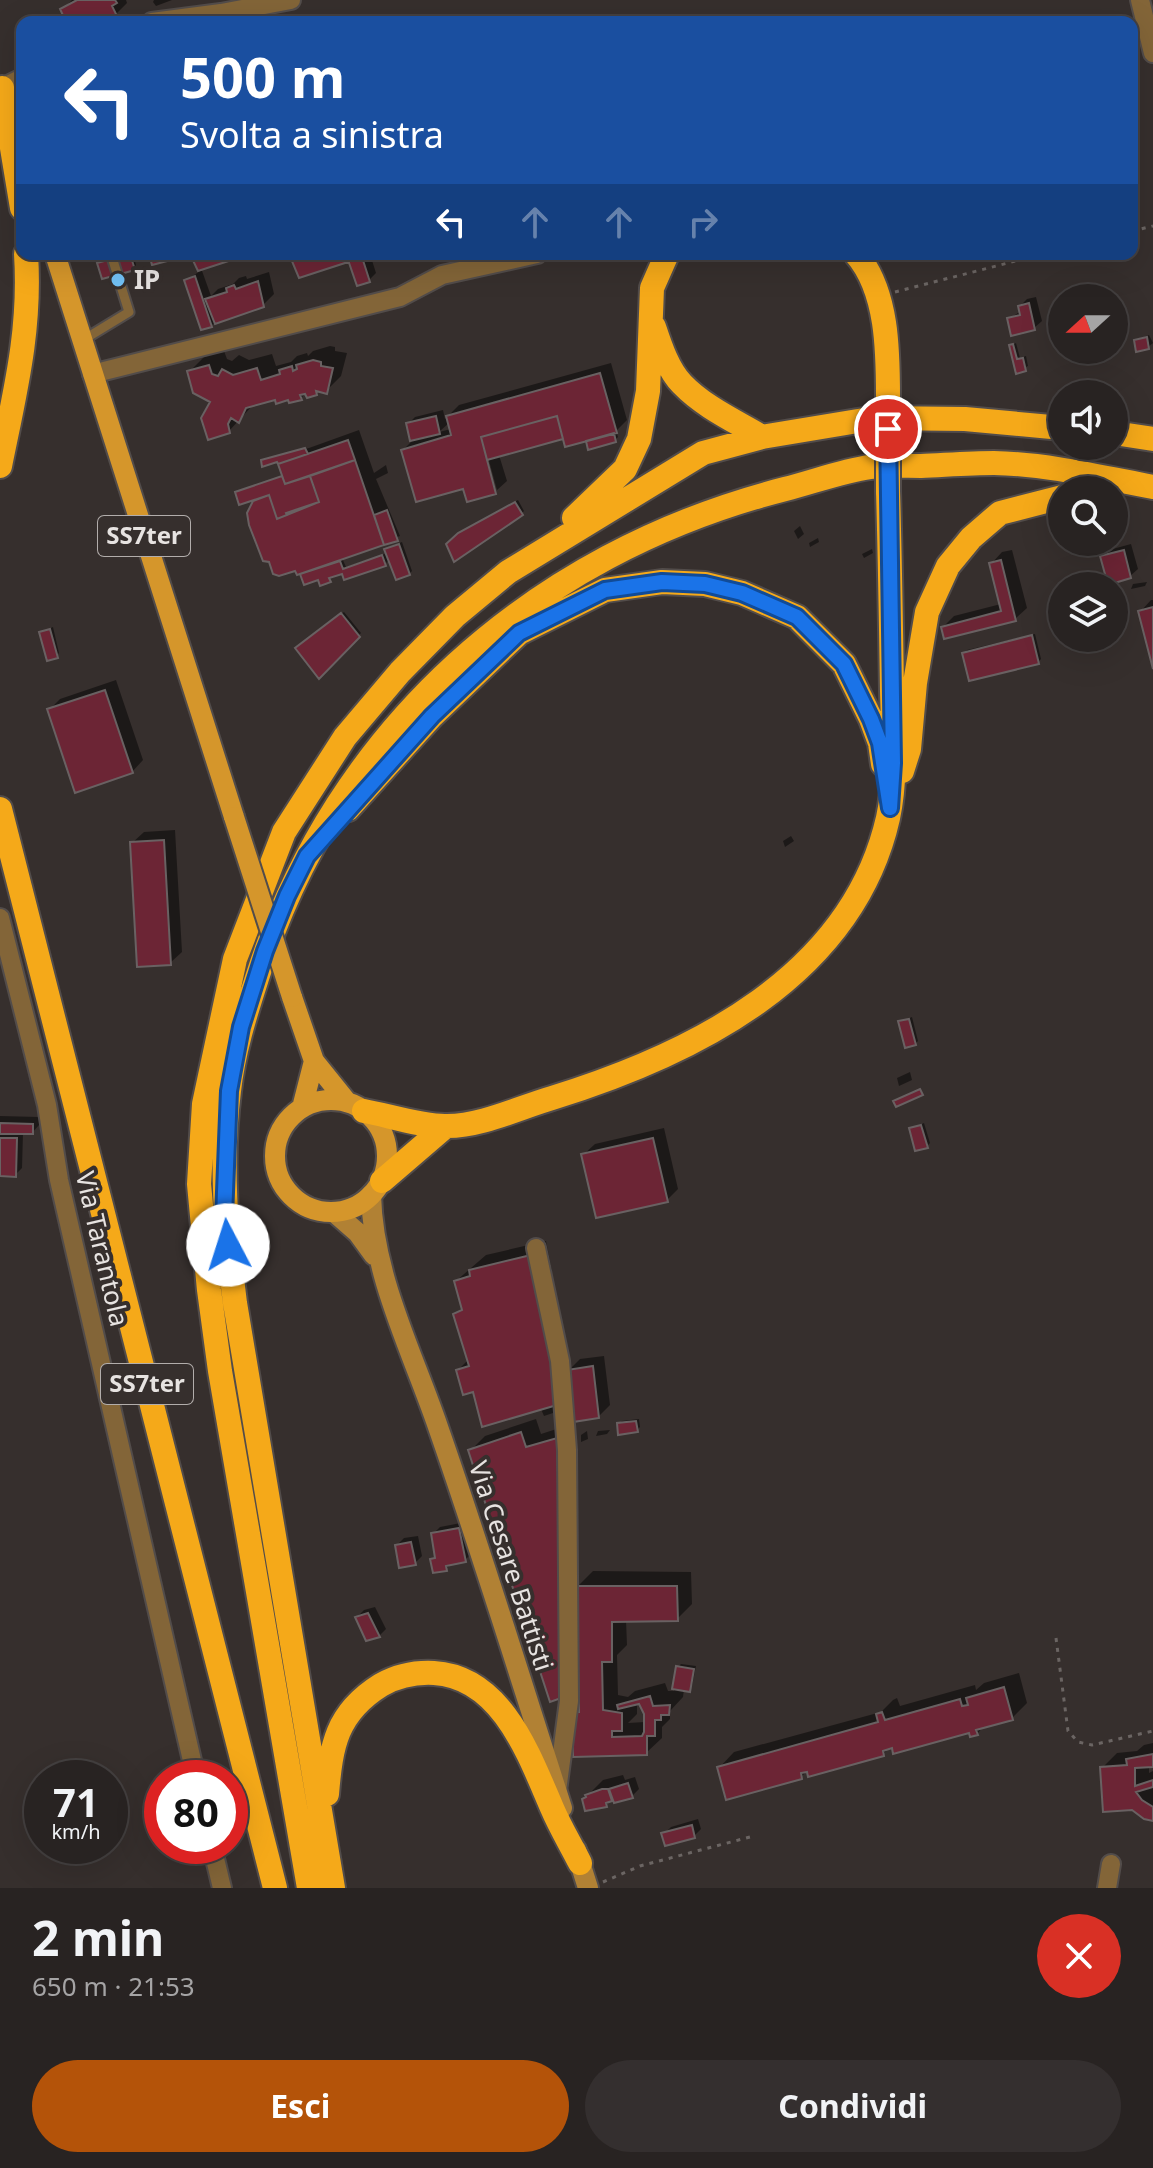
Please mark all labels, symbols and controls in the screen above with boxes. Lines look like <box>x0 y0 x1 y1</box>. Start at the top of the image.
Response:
text: 500 m <box>180 38 345 114</box>
icon: left <box>48 48 152 152</box>
text: Svolta a sinistra <box>180 110 444 159</box>
icon: left <box>429 200 473 244</box>
icon: ahead <box>513 200 557 244</box>
icon: ahead <box>597 200 641 244</box>
icon: right <box>681 200 725 244</box>
place label: IP <box>134 261 160 297</box>
marker: IP <box>109 271 127 289</box>
north arrow <box>1048 284 1128 364</box>
map controls <box>1048 284 1128 652</box>
button: sound <box>1048 380 1128 460</box>
pin <box>854 395 922 463</box>
icon: arrive <box>866 407 910 451</box>
button: search <box>1048 476 1128 556</box>
road number: SS7ter <box>98 516 190 556</box>
button: layers <box>1048 572 1128 652</box>
street label: Via Tarantola <box>68 1168 138 1330</box>
position arrow <box>186 1203 270 1287</box>
road number: SS7ter <box>101 1364 193 1404</box>
street label: Via Cesare Battisti <box>461 1456 563 1675</box>
speed limit sign: 80 <box>144 1760 248 1864</box>
text: 71 <box>53 1774 99 1829</box>
text: km/h <box>51 1818 101 1845</box>
text: 2 min <box>32 1905 164 1970</box>
button: close <box>1037 1914 1121 1998</box>
text: 650 m · 21:53 <box>32 1968 195 2004</box>
button: Esci <box>32 2060 569 2152</box>
button: Condividi <box>585 2060 1121 2152</box>

